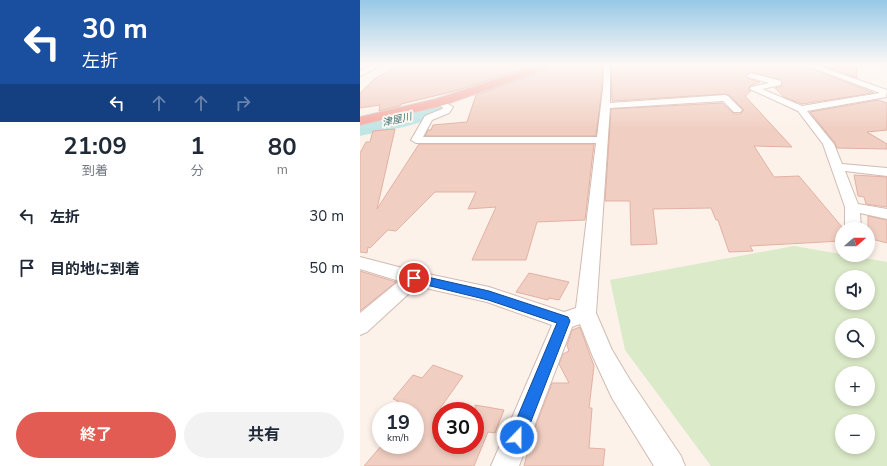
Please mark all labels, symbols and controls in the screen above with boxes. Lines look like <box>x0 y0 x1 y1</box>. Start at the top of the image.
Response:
text: 30 m <box>82 10 148 48</box>
icon: left <box>16 16 68 68</box>
text: 左折 <box>82 49 118 73</box>
icon: left <box>106 92 128 114</box>
icon: ahead <box>148 92 170 114</box>
icon: ahead <box>190 92 212 114</box>
icon: right <box>232 92 254 114</box>
water label: 津屋川 <box>381 110 414 130</box>
text: 21:09 <box>63 130 127 162</box>
text: 1 <box>190 130 205 162</box>
text: 80 <box>268 131 297 163</box>
text: m <box>277 161 288 179</box>
text: 到着 <box>82 162 108 180</box>
text: 分 <box>191 162 204 180</box>
icon: left <box>16 205 38 227</box>
text: 30 m <box>309 206 344 226</box>
text: 左折 <box>50 207 80 227</box>
north arrow <box>835 222 875 262</box>
map controls <box>835 222 875 454</box>
icon: arrive <box>16 257 38 279</box>
text: 50 m <box>309 258 344 278</box>
text: 目的地に到着 <box>50 259 140 279</box>
pin <box>397 261 431 295</box>
icon: arrive <box>403 267 425 289</box>
button: sound <box>835 270 875 310</box>
button: search <box>835 318 875 358</box>
button: + <box>835 366 875 406</box>
speed limit sign: 30 <box>432 402 484 454</box>
text: 19 <box>386 409 410 436</box>
button: 終了 <box>16 412 176 458</box>
button: 共有 <box>184 412 344 458</box>
button: − <box>835 414 875 454</box>
position arrow <box>496 416 538 458</box>
text: km/h <box>387 431 409 445</box>

